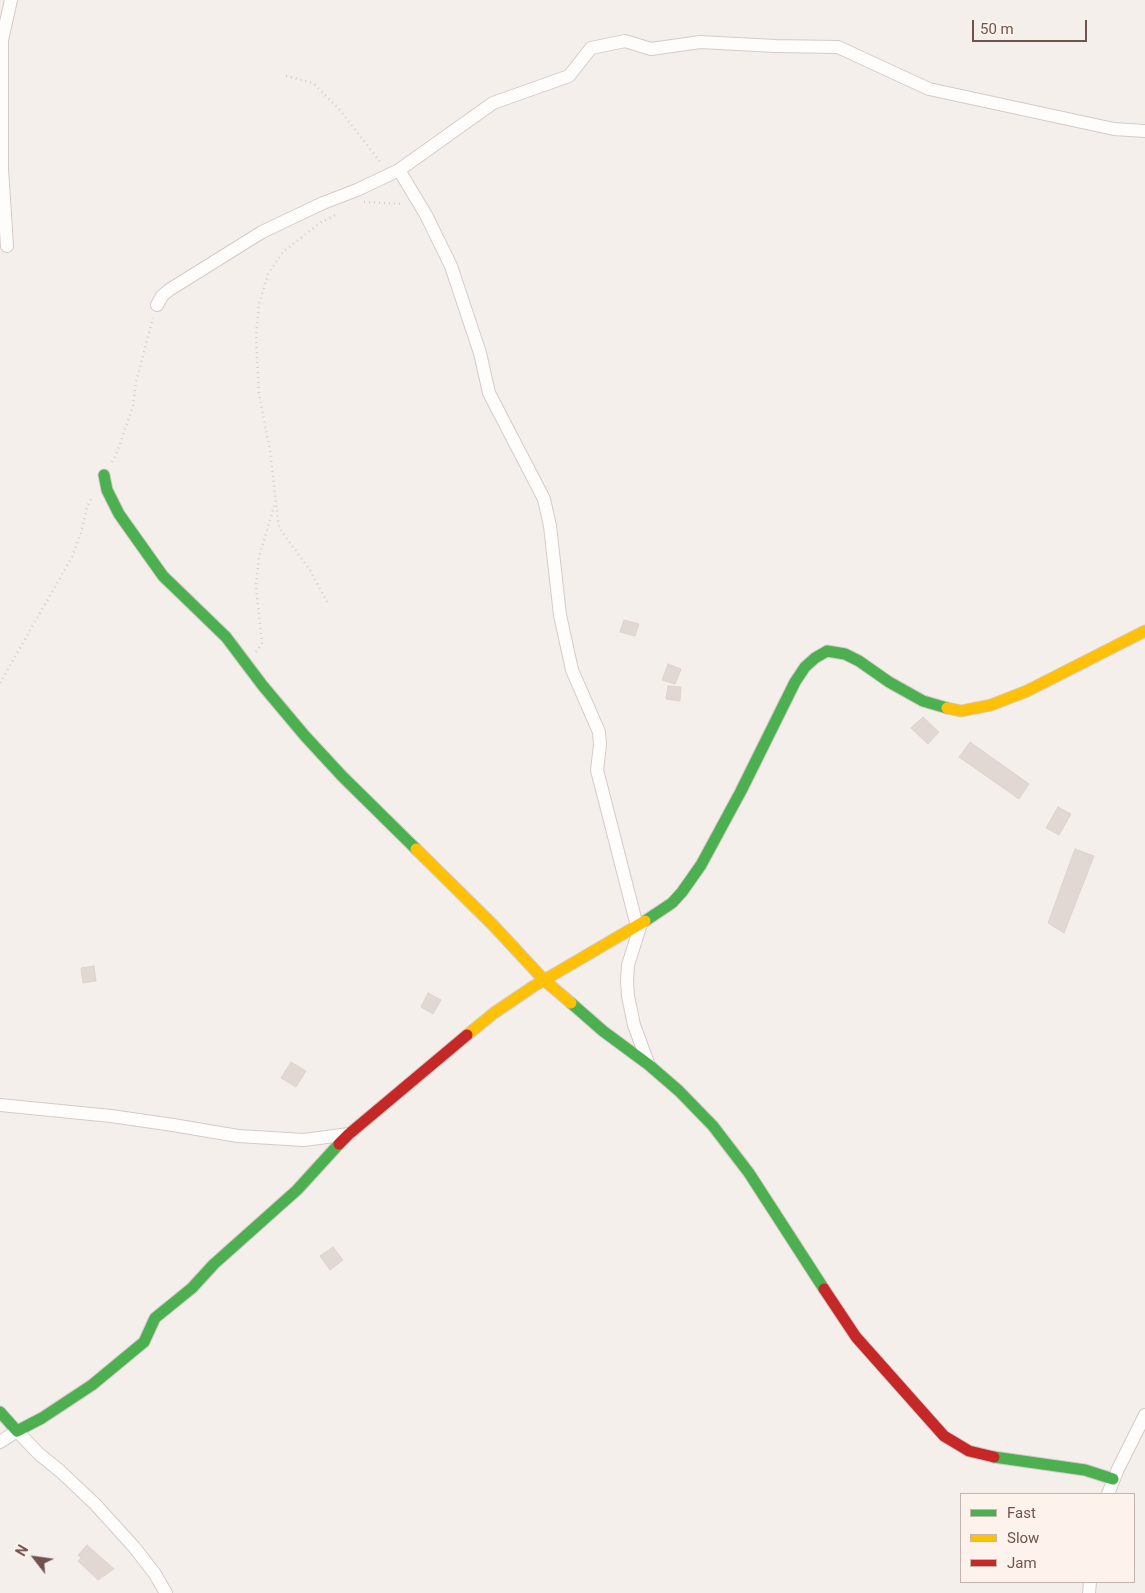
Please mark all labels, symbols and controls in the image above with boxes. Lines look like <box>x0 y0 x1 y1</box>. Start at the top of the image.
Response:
scale bar <box>975 10 1090 42</box>
text: 50 m <box>980 20 1014 38</box>
legend <box>960 1493 1135 1583</box>
text: Fast <box>1007 1504 1036 1522</box>
text: Slow <box>1007 1529 1039 1547</box>
north arrow <box>10 1533 60 1583</box>
text: N <box>13 1542 31 1559</box>
text: Jam <box>1007 1554 1037 1572</box>

